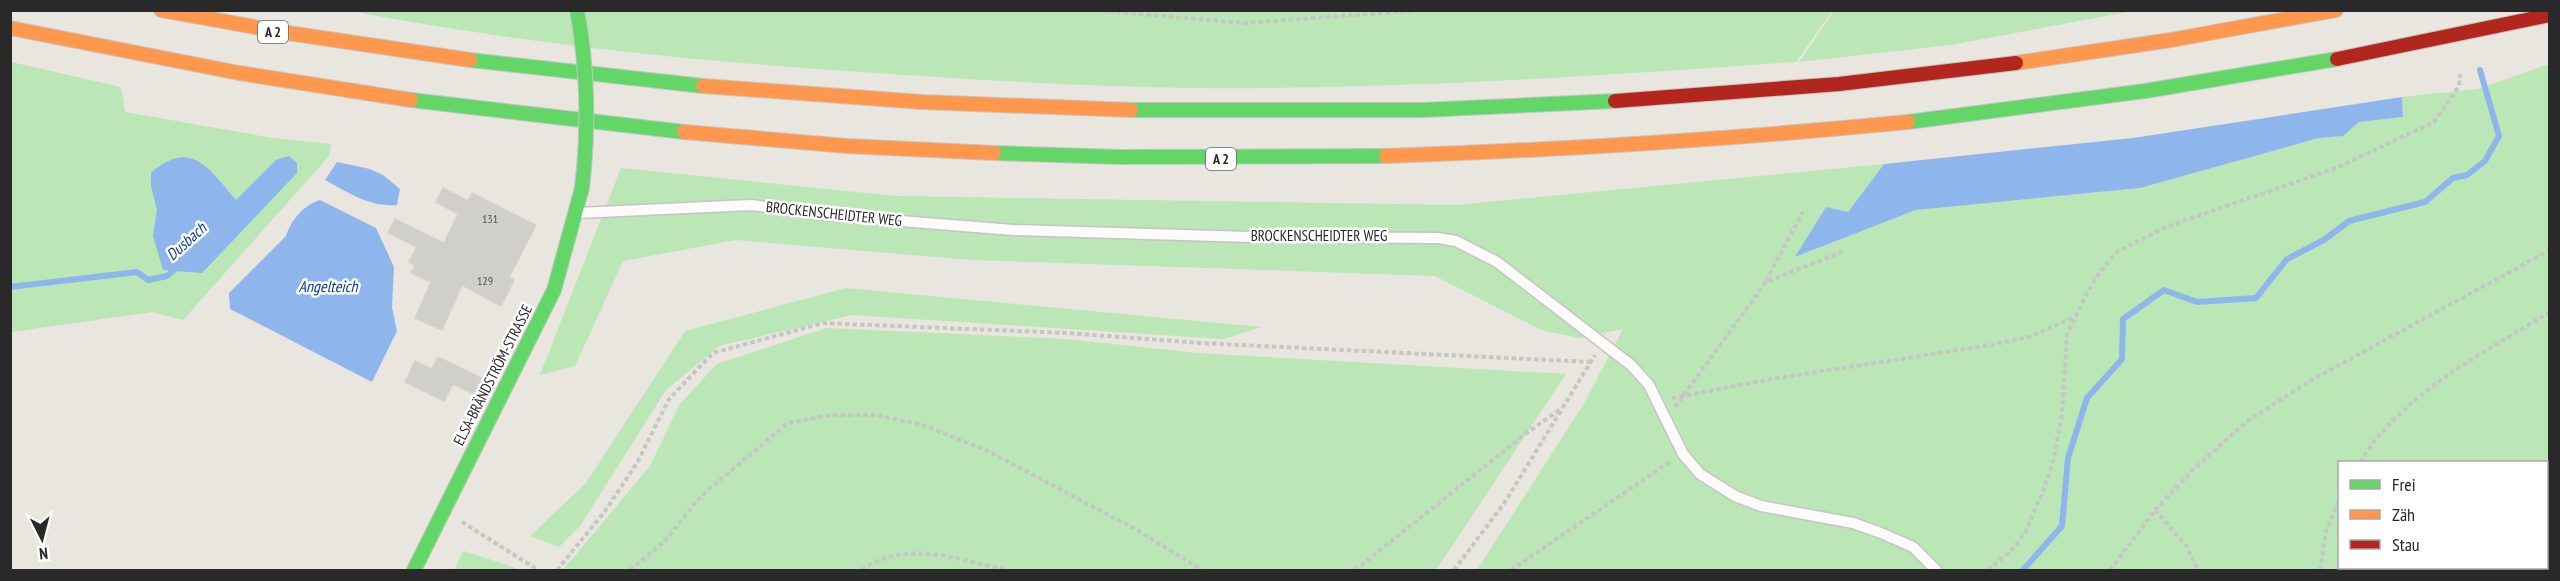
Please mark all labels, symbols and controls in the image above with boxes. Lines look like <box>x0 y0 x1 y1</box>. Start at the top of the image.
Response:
road number: A 2 <box>258 21 288 43</box>
road number: A 2 <box>1206 148 1236 170</box>
street label: BROCKENSCHEIDTER WEG <box>765 197 903 230</box>
house number: 131 <box>482 211 498 226</box>
water label: Dusbach <box>162 217 211 264</box>
street label: BROCKENSCHEIDTER WEG <box>1251 226 1387 245</box>
house number: 129 <box>477 273 493 288</box>
water label: Angelteich <box>299 276 358 296</box>
street label: ELSA-BRÄNDSTRÖM-STRASSE <box>449 301 536 448</box>
legend <box>2338 461 2548 569</box>
text: Frei <box>2392 473 2416 496</box>
text: Zäh <box>2392 503 2415 526</box>
north arrow <box>12 509 72 569</box>
text: Stau <box>2392 533 2420 556</box>
text: N <box>38 544 49 564</box>

